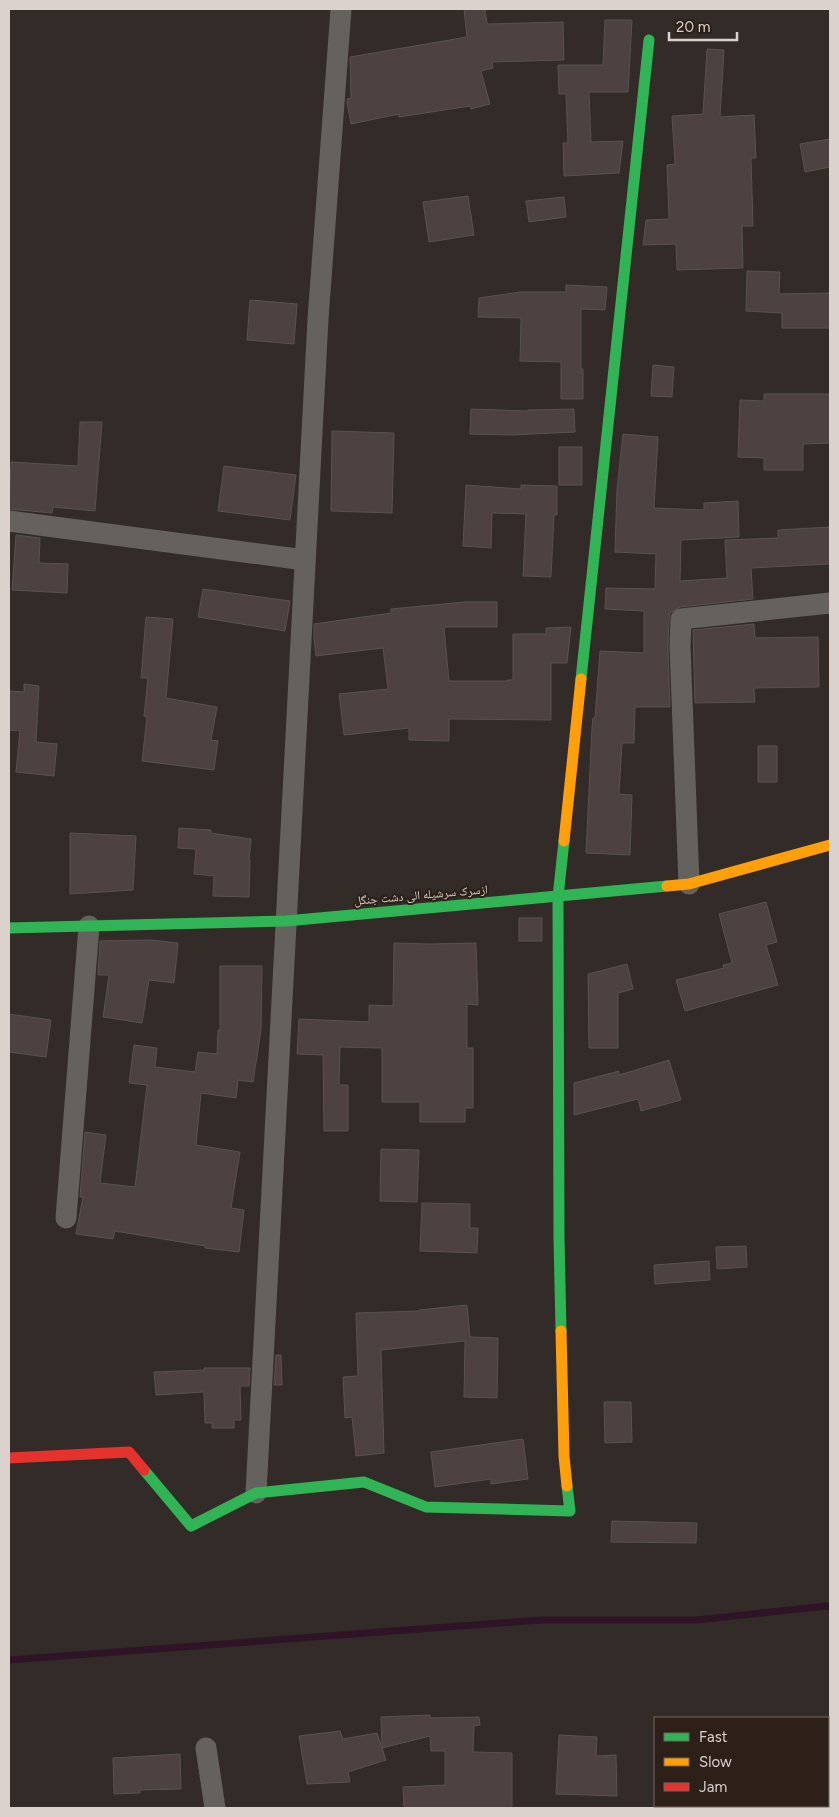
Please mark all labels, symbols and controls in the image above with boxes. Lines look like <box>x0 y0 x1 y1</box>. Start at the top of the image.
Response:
scale bar <box>669 10 736 42</box>
text: 20 m <box>676 18 710 36</box>
street label: ازسرک سرشیله الی دشت جنگل <box>354 882 489 908</box>
legend <box>654 1717 829 1807</box>
text: Fast <box>699 1728 728 1746</box>
text: Slow <box>699 1753 732 1771</box>
text: Jam <box>699 1778 727 1796</box>

